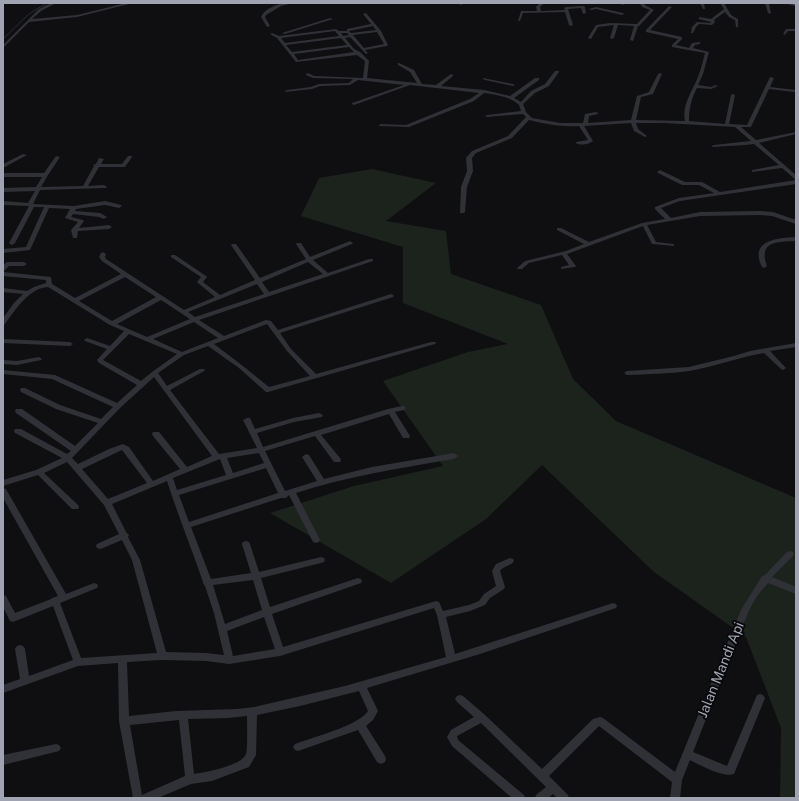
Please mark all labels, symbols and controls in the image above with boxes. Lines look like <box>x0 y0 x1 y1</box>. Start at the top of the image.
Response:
street label: Jalan Mandi Api <box>694 620 748 720</box>

